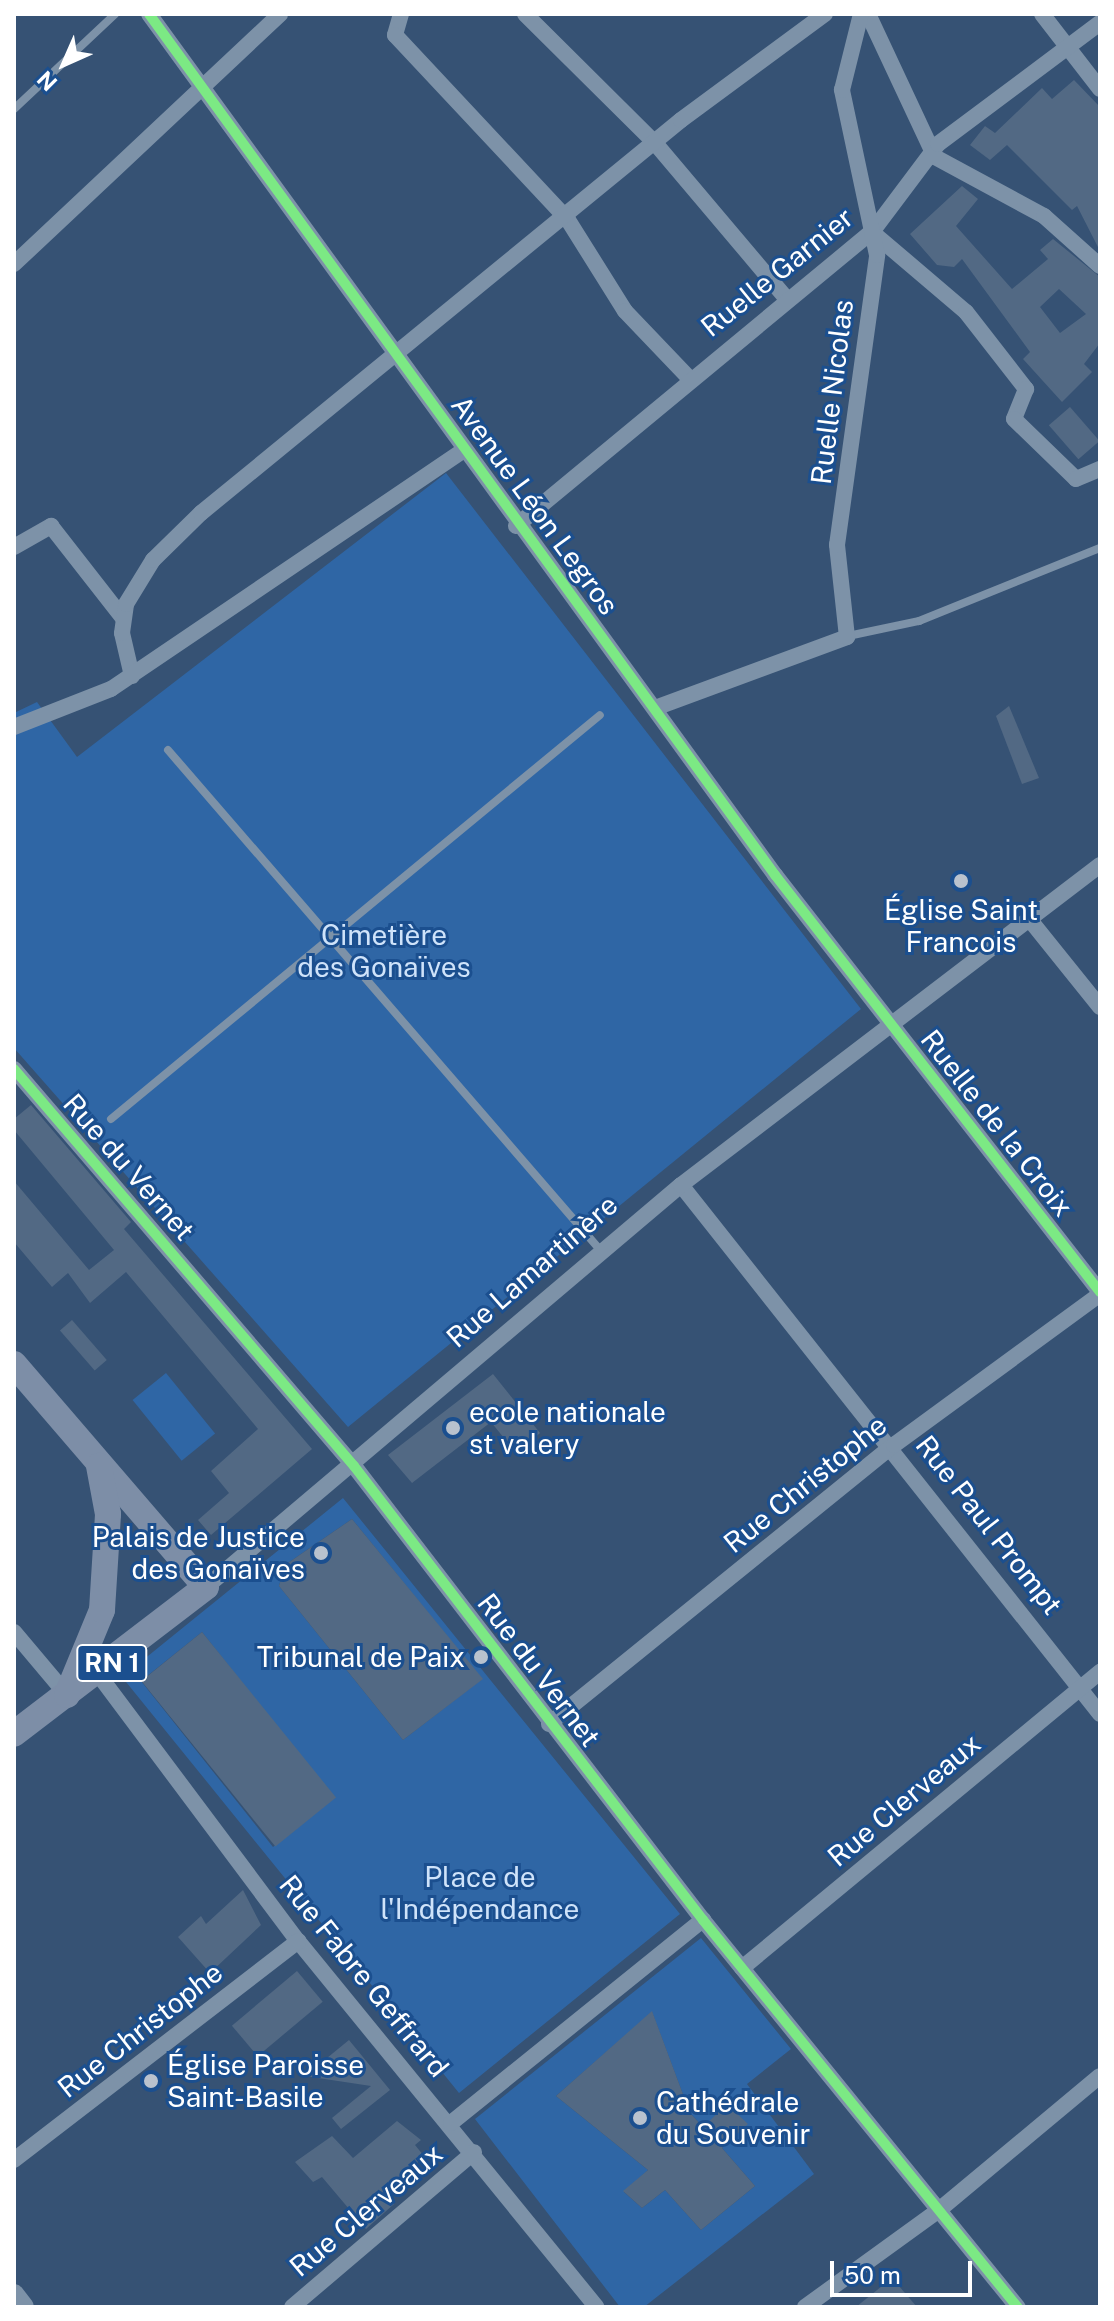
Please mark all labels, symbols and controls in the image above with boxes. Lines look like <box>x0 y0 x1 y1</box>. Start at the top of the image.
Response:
north arrow <box>24 24 104 104</box>
text: N <box>32 66 62 96</box>
street label: Ruelle Garnier <box>694 200 860 344</box>
street label: Ruelle Nicolas <box>804 298 860 486</box>
street label: Avenue Léon Legros <box>444 389 626 621</box>
marker: Église Saint Francois <box>952 872 970 890</box>
place label: Église Saint Francois <box>884 893 1038 959</box>
park label: Cimetière des Gonaïves <box>297 918 471 984</box>
street label: Ruelle de la Croix <box>914 1023 1080 1223</box>
street label: Rue du Vernet <box>56 1087 202 1247</box>
street label: Rue Lamartinère <box>440 1188 624 1354</box>
place label: ecole nationale st valery <box>469 1395 666 1461</box>
street label: Rue Christophe <box>717 1408 893 1560</box>
marker: ecole nationale st valery <box>444 1419 462 1437</box>
street label: Rue Paul Prompt <box>909 1429 1069 1621</box>
place label: Palais de Justice des Gonaïves <box>91 1520 305 1586</box>
marker: Palais de Justice des Gonaïves <box>312 1544 330 1562</box>
street label: Rue du Vernet <box>470 1586 608 1754</box>
place label: Tribunal de Paix <box>256 1640 465 1674</box>
road number: RN 1 <box>76 1641 148 1685</box>
marker: Tribunal de Paix <box>472 1648 490 1666</box>
street label: Rue Clerveaux <box>821 1726 987 1874</box>
park label: Place de l'Indépendance <box>381 1860 579 1926</box>
street label: Rue Fabre Geffrard <box>272 1868 456 2084</box>
street label: Rue Christophe <box>51 1955 229 2105</box>
place label: Église Paroisse Saint-Basile <box>167 2048 364 2114</box>
marker: Église Paroisse Saint-Basile <box>142 2072 160 2090</box>
place label: Cathédrale du Souvenir <box>656 2085 810 2151</box>
marker: Cathédrale du Souvenir <box>631 2109 649 2127</box>
street label: Rue Clerveaux <box>283 2136 449 2284</box>
scale bar <box>834 2245 976 2295</box>
text: 50 m <box>844 2261 901 2289</box>

